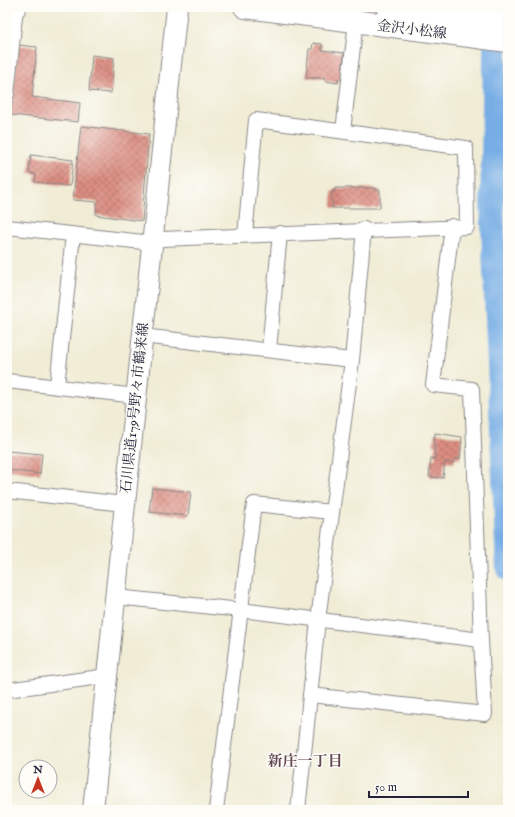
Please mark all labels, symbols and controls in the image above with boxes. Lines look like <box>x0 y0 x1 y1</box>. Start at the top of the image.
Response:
street label: 金沢小松線 <box>376 17 448 43</box>
street label: 石川県道179号野々市鶴来線 <box>117 322 153 495</box>
district label: 新庄一丁目 <box>267 752 343 771</box>
north arrow <box>18 759 58 799</box>
text: N <box>32 763 43 777</box>
scale bar <box>369 773 468 799</box>
text: 50 m <box>375 780 397 795</box>

